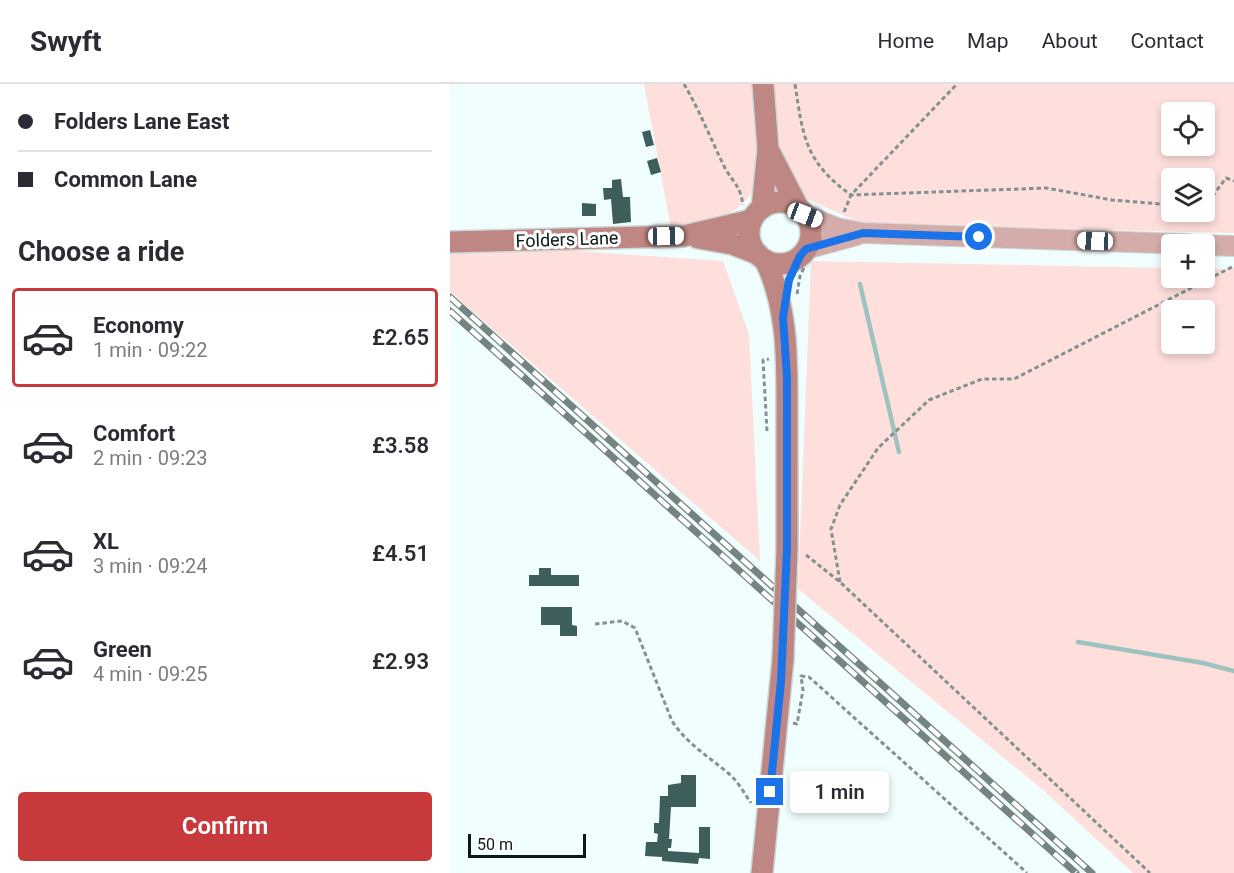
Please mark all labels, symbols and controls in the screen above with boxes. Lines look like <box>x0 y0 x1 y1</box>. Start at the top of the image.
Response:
text: Swyft <box>30 25 102 58</box>
text: Home <box>878 29 934 53</box>
text: Map <box>967 29 1009 53</box>
text: About <box>1042 29 1098 53</box>
text: Contact <box>1131 29 1204 53</box>
map controls <box>1161 102 1215 354</box>
button: locate <box>1161 102 1215 156</box>
text: Folders Lane East <box>54 109 229 134</box>
text: Common Lane <box>54 167 197 192</box>
button: layers <box>1161 168 1215 222</box>
car <box>785 200 825 230</box>
route start <box>965 223 992 250</box>
street label: Folders Lane <box>515 227 619 251</box>
car <box>648 227 684 245</box>
car <box>1077 231 1113 251</box>
button: + <box>1161 234 1215 288</box>
text: Choose a ride <box>18 236 184 268</box>
button: − <box>1161 300 1215 354</box>
icon: car <box>21 311 75 365</box>
text: Economy <box>93 313 184 338</box>
text: £2.65 <box>372 325 429 350</box>
text: 1 min · 09:22 <box>93 338 208 362</box>
icon: car <box>21 419 75 473</box>
text: Comfort <box>93 421 175 446</box>
text: £3.58 <box>372 433 429 458</box>
text: 2 min · 09:23 <box>93 446 208 470</box>
icon: car <box>21 527 75 581</box>
text: XL <box>93 529 119 554</box>
text: £4.51 <box>372 541 429 566</box>
text: 3 min · 09:24 <box>93 554 208 578</box>
icon: car <box>21 635 75 689</box>
text: Green <box>93 637 152 662</box>
text: £2.93 <box>372 649 429 674</box>
text: 4 min · 09:25 <box>93 662 208 686</box>
callout: 1 min <box>791 771 890 813</box>
route end <box>756 778 783 805</box>
text: 1 min <box>814 780 865 804</box>
button: Confirm <box>18 792 432 861</box>
scale bar <box>468 831 586 858</box>
text: 50 m <box>477 835 513 854</box>

